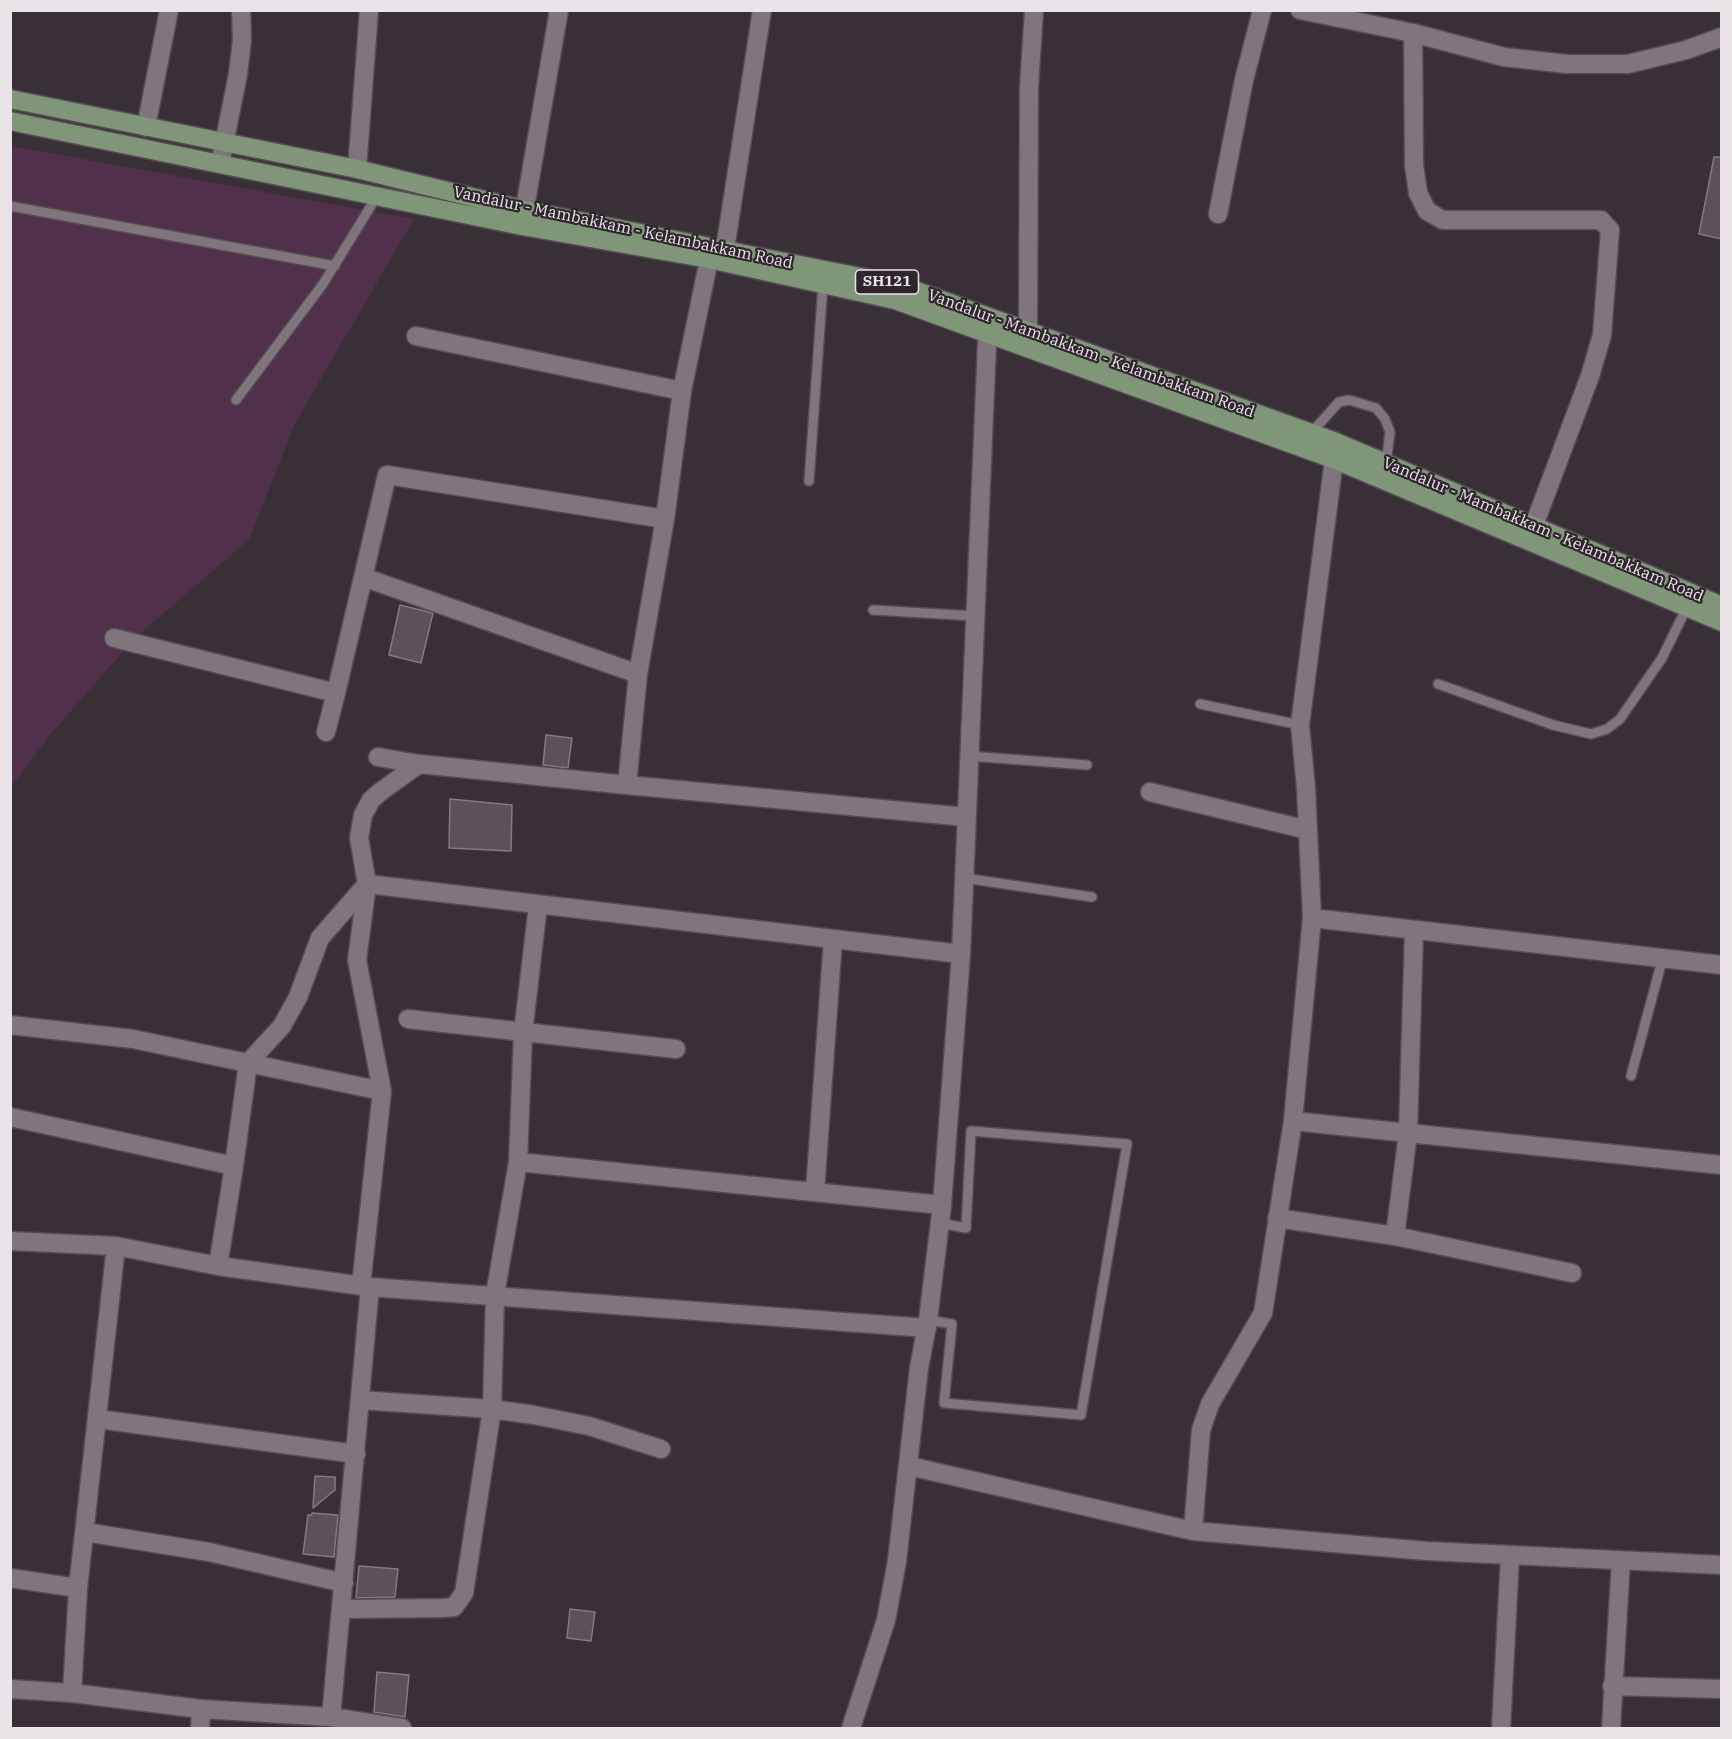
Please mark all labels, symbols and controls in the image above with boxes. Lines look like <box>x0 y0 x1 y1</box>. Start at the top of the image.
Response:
street label: Vandalur - Mambakkam - Kelambakkam Road <box>452 183 794 273</box>
road number: SH121 <box>856 270 918 294</box>
street label: Vandalur - Mambakkam - Kelambakkam Road <box>925 286 1257 422</box>
street label: Vandalur - Mambakkam - Kelambakkam Road <box>1380 453 1706 607</box>

